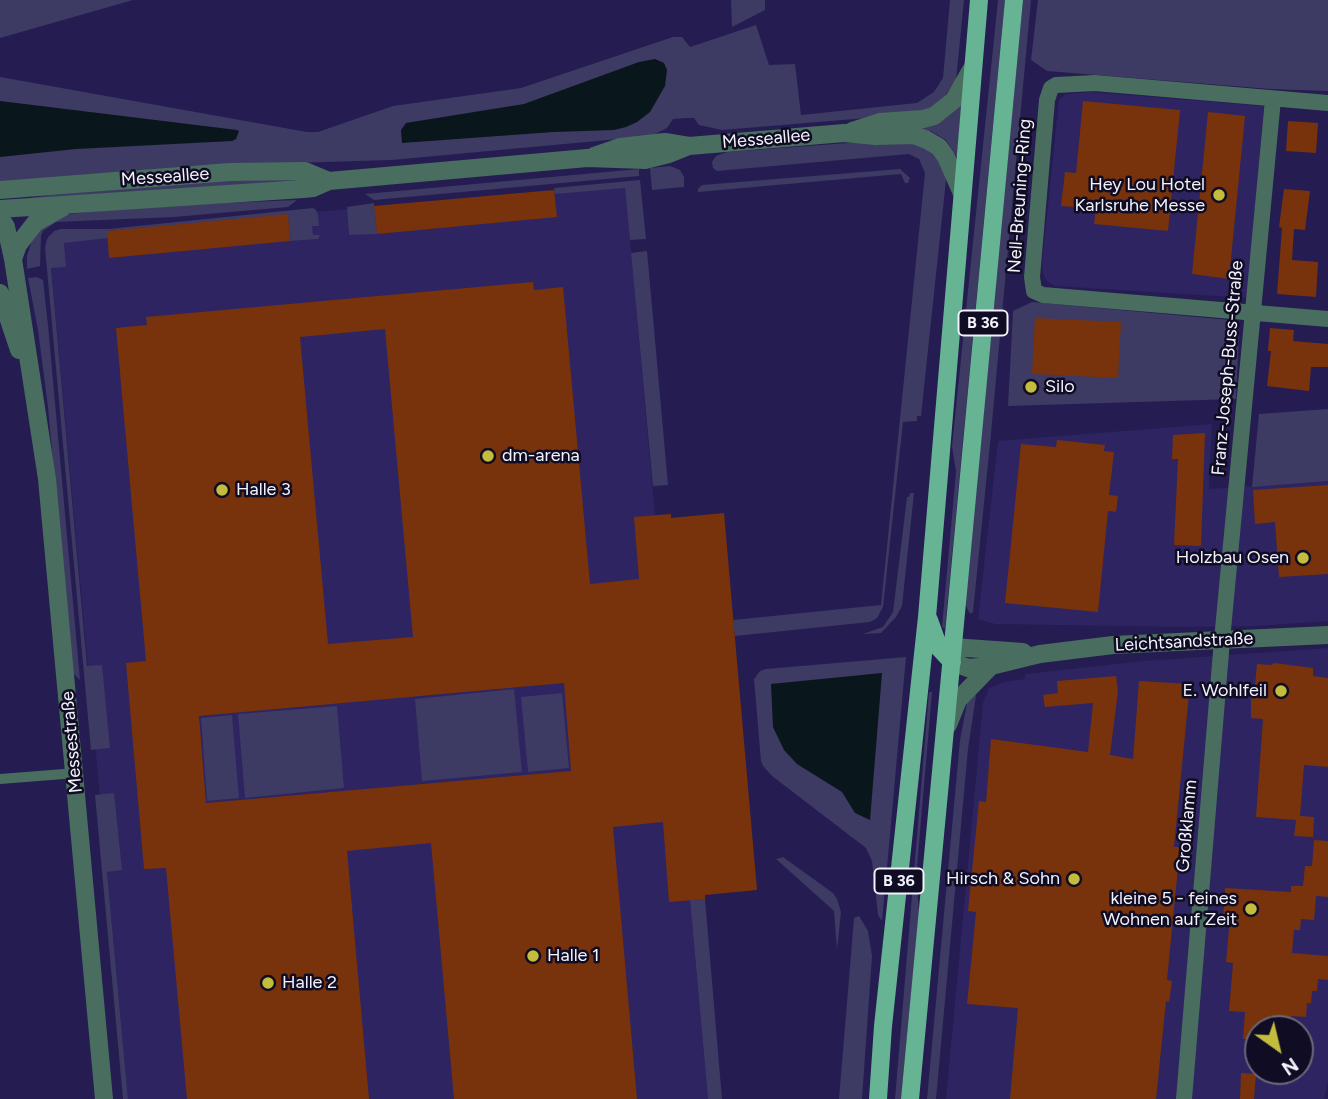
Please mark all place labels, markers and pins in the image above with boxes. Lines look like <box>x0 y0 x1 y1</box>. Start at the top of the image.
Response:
place label: Hey Lou Hotel Karlsruhe Messe <box>1074 174 1205 216</box>
marker: Hey Lou Hotel Karlsruhe Messe <box>1211 187 1227 203</box>
place label: Silo <box>1045 376 1075 398</box>
marker: Silo <box>1023 379 1039 395</box>
place label: dm-arena <box>502 445 580 467</box>
marker: dm-arena <box>480 448 496 464</box>
place label: Halle 3 <box>236 479 291 501</box>
marker: Halle 3 <box>214 482 230 498</box>
place label: Holzbau Osen <box>1176 547 1289 569</box>
marker: Holzbau Osen <box>1295 550 1311 566</box>
place label: E. Wohlfeil <box>1183 680 1267 702</box>
marker: E. Wohlfeil <box>1273 683 1289 699</box>
place label: Hirsch & Sohn <box>946 868 1060 890</box>
marker: Hirsch & Sohn <box>1066 871 1082 887</box>
place label: kleine 5 - feines Wohnen auf Zeit <box>1103 888 1237 930</box>
marker: kleine 5 - feines Wohnen auf Zeit <box>1243 901 1259 917</box>
place label: Halle 1 <box>547 945 599 967</box>
marker: Halle 1 <box>525 948 541 964</box>
place label: Halle 2 <box>282 972 337 994</box>
marker: Halle 2 <box>260 975 276 991</box>

